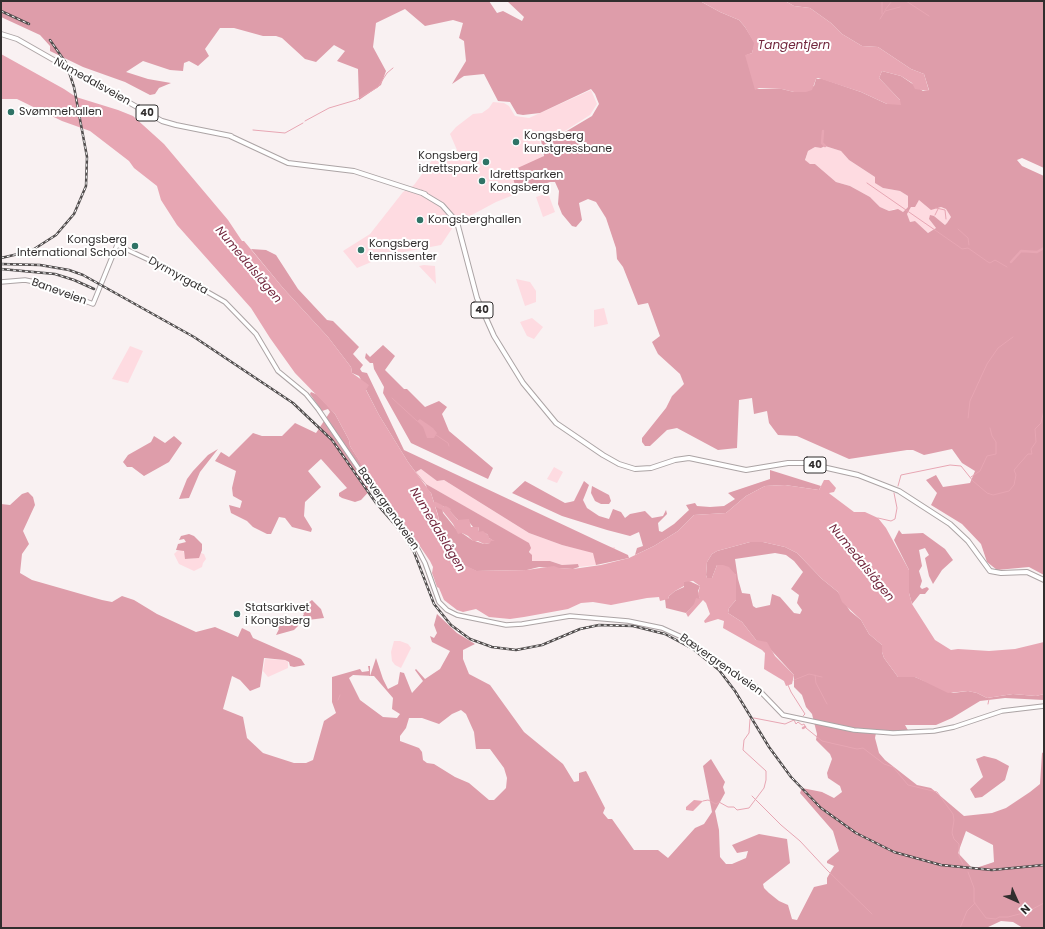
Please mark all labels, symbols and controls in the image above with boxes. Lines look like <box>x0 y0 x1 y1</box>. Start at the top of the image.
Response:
water label: Tangentjern <box>758 39 830 53</box>
street label: Numedalsveien <box>51 55 133 109</box>
place label: Svømmehallen <box>19 105 102 119</box>
road number: 40 <box>136 105 158 121</box>
marker: Svømmehallen <box>6 107 16 117</box>
place label: Kongsberg kunstgressbane <box>524 129 612 155</box>
marker: Kongsberg kunstgressbane <box>511 137 521 147</box>
place label: Kongsberg idrettspark <box>418 149 478 175</box>
marker: Kongsberg idrettspark <box>481 157 491 167</box>
place label: Idrettsparken Kongsberg <box>490 168 563 194</box>
marker: Idrettsparken Kongsberg <box>477 176 487 186</box>
place label: Kongsberghallen <box>428 213 521 227</box>
marker: Kongsberghallen <box>415 215 425 225</box>
water label: Numedalslågen <box>212 224 284 306</box>
place label: Kongsberg International School <box>17 233 127 259</box>
place label: Kongsberg tennissenter <box>369 237 437 263</box>
marker: Kongsberg International School <box>130 241 140 251</box>
marker: Kongsberg tennissenter <box>356 245 366 255</box>
street label: Dyrmyrgata <box>146 254 210 298</box>
street label: Baneveien <box>30 276 88 308</box>
road number: 40 <box>471 302 493 318</box>
road number: 40 <box>804 457 826 473</box>
street label: Bævergrendveien <box>354 465 422 553</box>
water label: Numedalslågen <box>406 485 468 575</box>
water label: Numedalslågen <box>825 521 897 605</box>
place label: Statsarkivet i Kongsberg <box>245 601 310 627</box>
marker: Statsarkivet i Kongsberg <box>232 609 242 619</box>
street label: Bævergrendveien <box>677 631 765 699</box>
north arrow <box>997 881 1037 921</box>
text: N <box>1017 901 1034 918</box>

